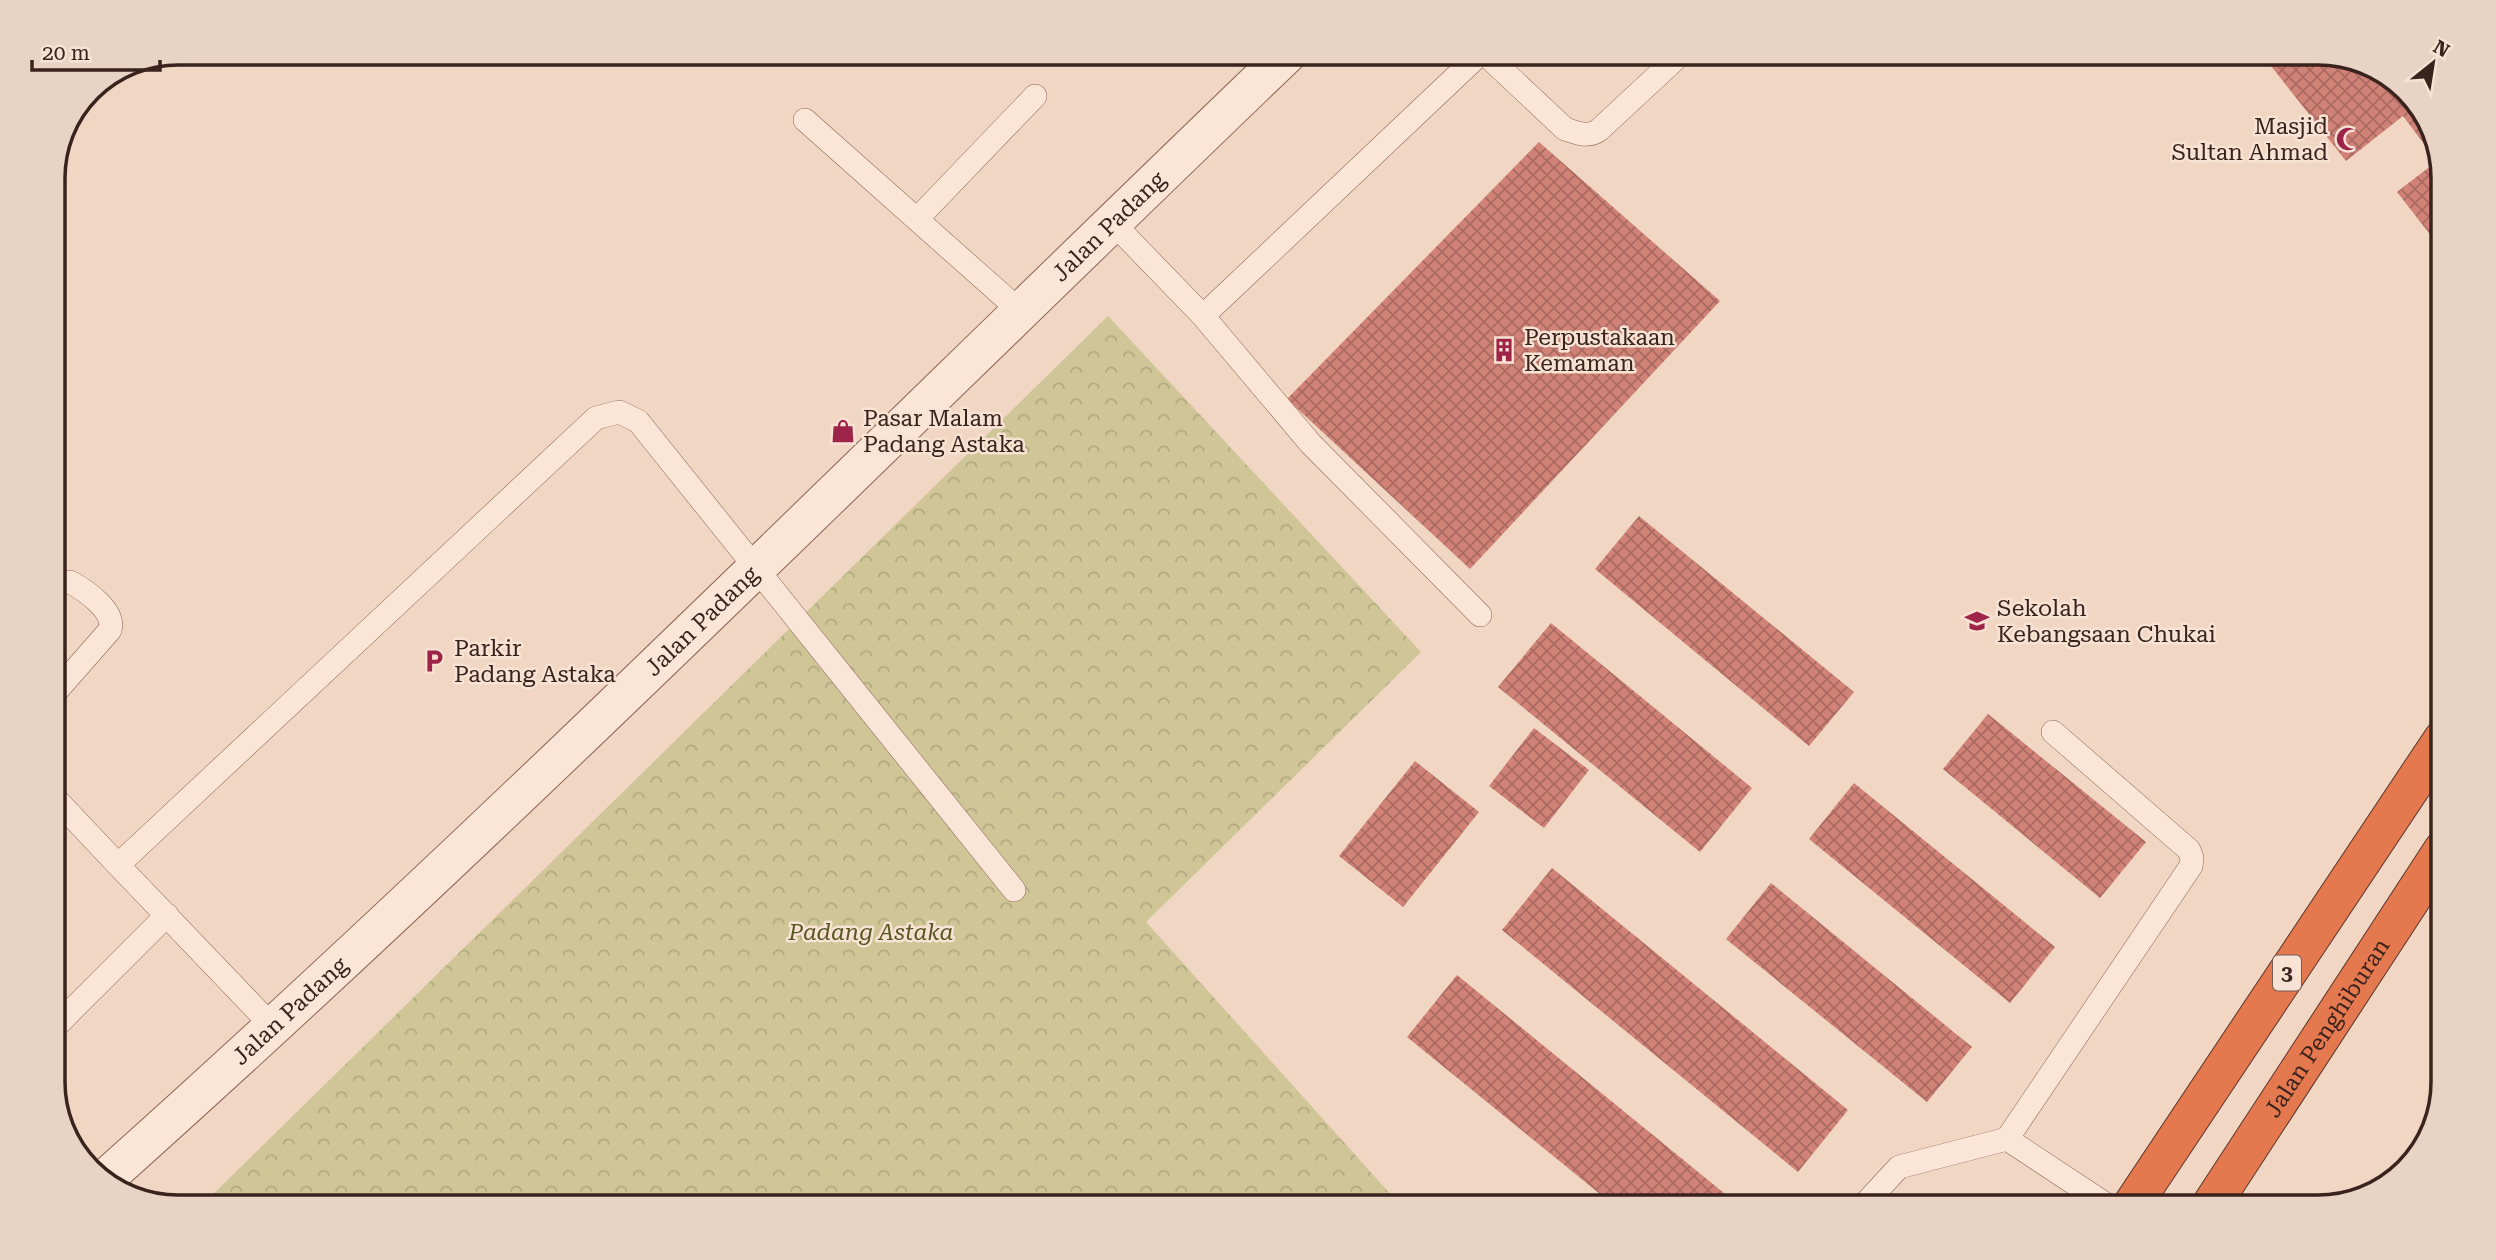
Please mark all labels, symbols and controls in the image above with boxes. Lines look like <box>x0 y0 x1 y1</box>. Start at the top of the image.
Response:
scale bar <box>32 28 159 72</box>
north arrow <box>2398 28 2468 98</box>
text: N <box>2429 35 2454 63</box>
text: 20 m <box>42 41 90 65</box>
place label: Masjid Sultan Ahmad <box>2171 113 2328 166</box>
mosque icon: Masjid Sultan Ahmad <box>2334 125 2362 153</box>
street label: Jalan Padang <box>1047 166 1171 287</box>
place label: Perpustakaan Kemaman <box>1524 324 1675 377</box>
building icon: Perpustakaan Kemaman <box>1490 336 1518 364</box>
place label: Pasar Malam Padang Astaka <box>863 405 1025 458</box>
shop icon: Pasar Malam Padang Astaka <box>829 417 857 445</box>
street label: Jalan Padang <box>640 561 764 682</box>
place label: Sekolah Kebangsaan Chukai <box>1997 595 2216 648</box>
school or university icon: Sekolah Kebangsaan Chukai <box>1963 607 1991 635</box>
place label: Parkir Padang Astaka <box>454 635 616 688</box>
parking icon: Parkir Padang Astaka <box>420 647 448 675</box>
park label: Padang Astaka <box>787 919 954 946</box>
street label: Jalan Penghiburan <box>2259 933 2396 1123</box>
street label: Jalan Padang <box>227 951 353 1071</box>
road number: 3 <box>2273 956 2301 990</box>

